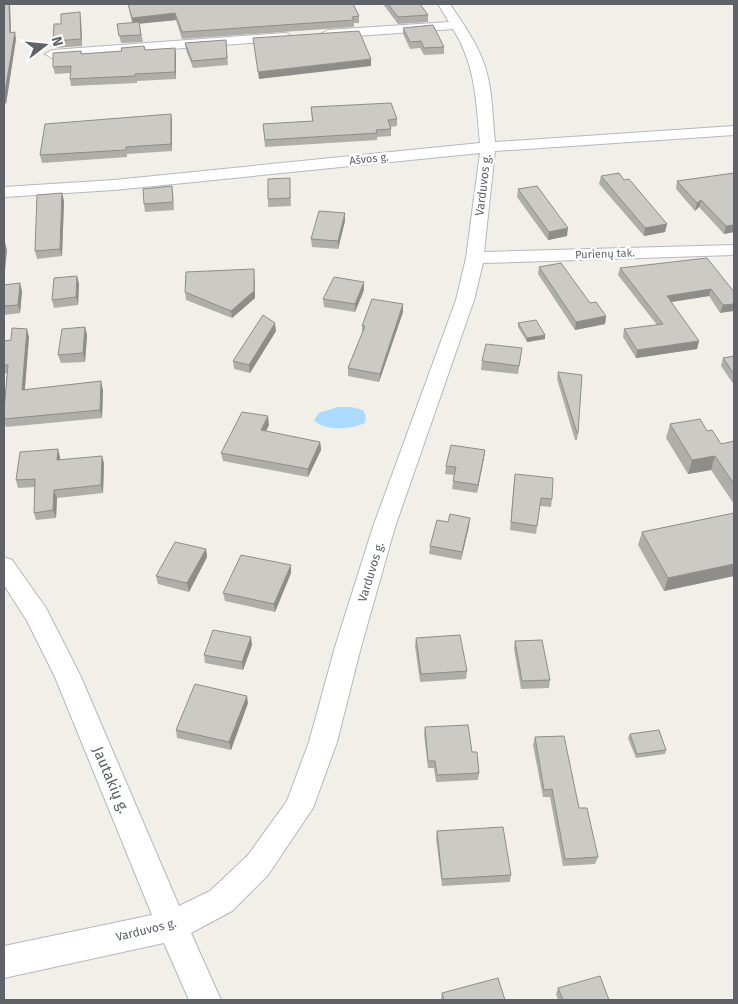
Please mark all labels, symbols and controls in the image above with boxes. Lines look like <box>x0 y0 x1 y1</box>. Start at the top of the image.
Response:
north arrow <box>20 20 70 70</box>
text: N <box>48 35 66 48</box>
street label: Ašvos g. <box>349 150 390 168</box>
street label: Varduvos g. <box>472 153 494 217</box>
street label: Purienų tak. <box>575 246 635 262</box>
street label: Varduvos g. <box>355 540 387 604</box>
street label: Jautakių g. <box>89 744 133 816</box>
street label: Varduvos g. <box>114 916 178 944</box>

